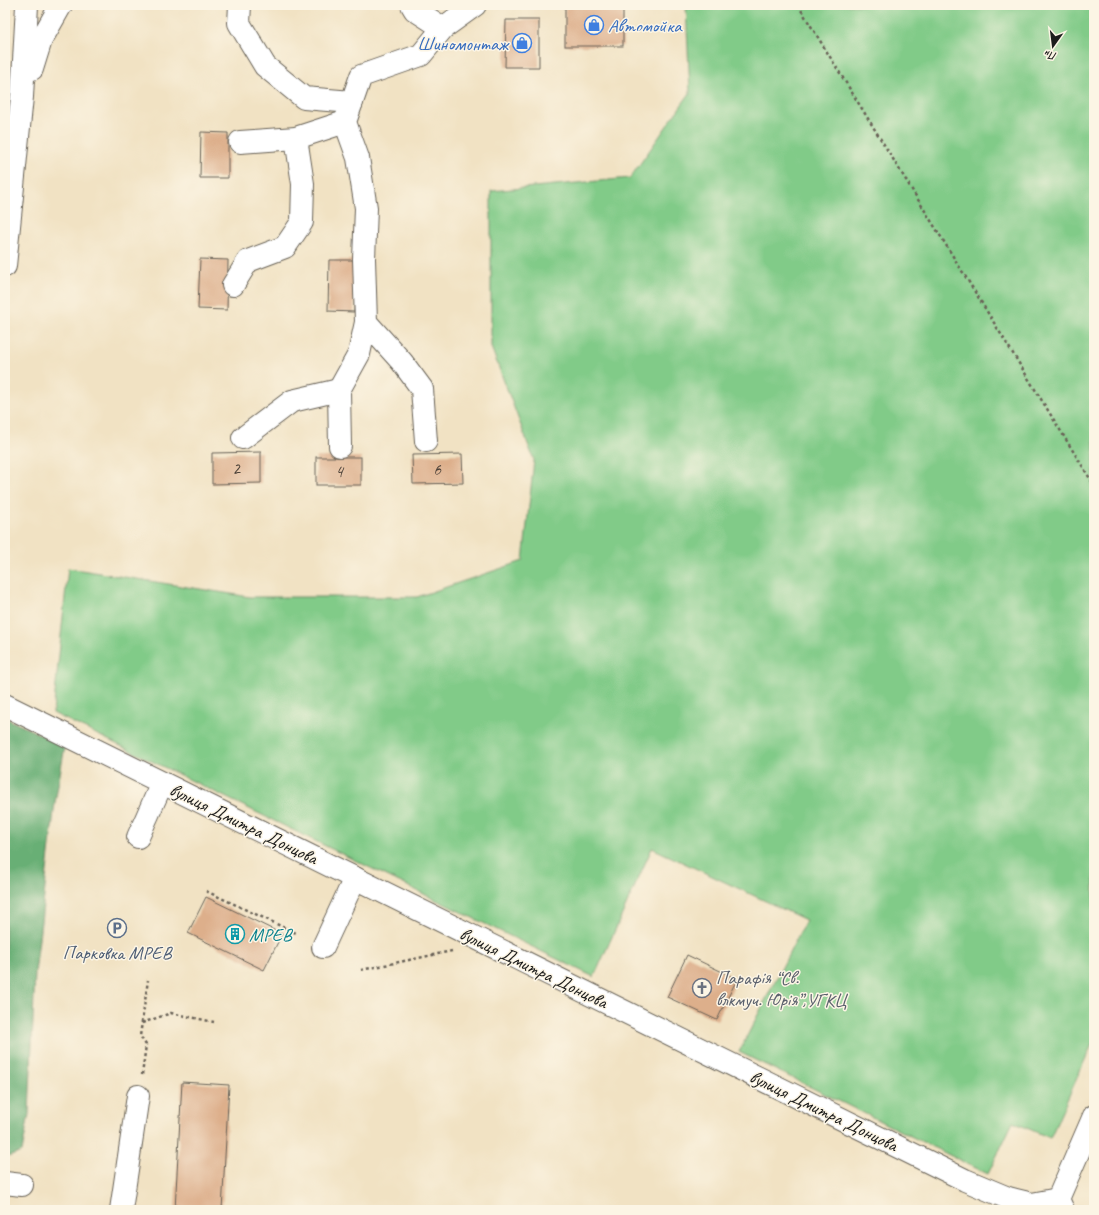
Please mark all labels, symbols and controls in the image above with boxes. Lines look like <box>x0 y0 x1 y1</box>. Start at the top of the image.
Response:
shop icon: Автомойка <box>583 14 605 36</box>
place label: Автомойка <box>608 14 683 38</box>
north arrow <box>1033 26 1073 66</box>
place label: Шиномонтаж <box>417 32 510 56</box>
shop icon: Шиномонтаж <box>511 32 533 54</box>
text: Пн <box>1042 47 1058 64</box>
house number: 2 <box>232 458 241 479</box>
house number: 6 <box>433 459 442 480</box>
house number: 4 <box>335 461 345 482</box>
street label: вулиця Дмитра Донцова <box>166 778 323 871</box>
parking icon: Парковка МРЕВ <box>106 917 128 939</box>
street label: вулиця Дмитра Донцова <box>456 922 613 1015</box>
building icon: МРЕВ <box>224 923 246 945</box>
place label: МРЕВ <box>249 923 294 947</box>
place label: Парковка МРЕВ <box>63 941 174 965</box>
place label: Парафія “Св. влкмуч. Юрія”,УГКЦ <box>716 966 849 1012</box>
church icon: Парафія “Св. влкмуч. Юрія”,УГКЦ <box>691 977 713 999</box>
street label: вулиця Дмитра Донцова <box>746 1065 903 1158</box>

